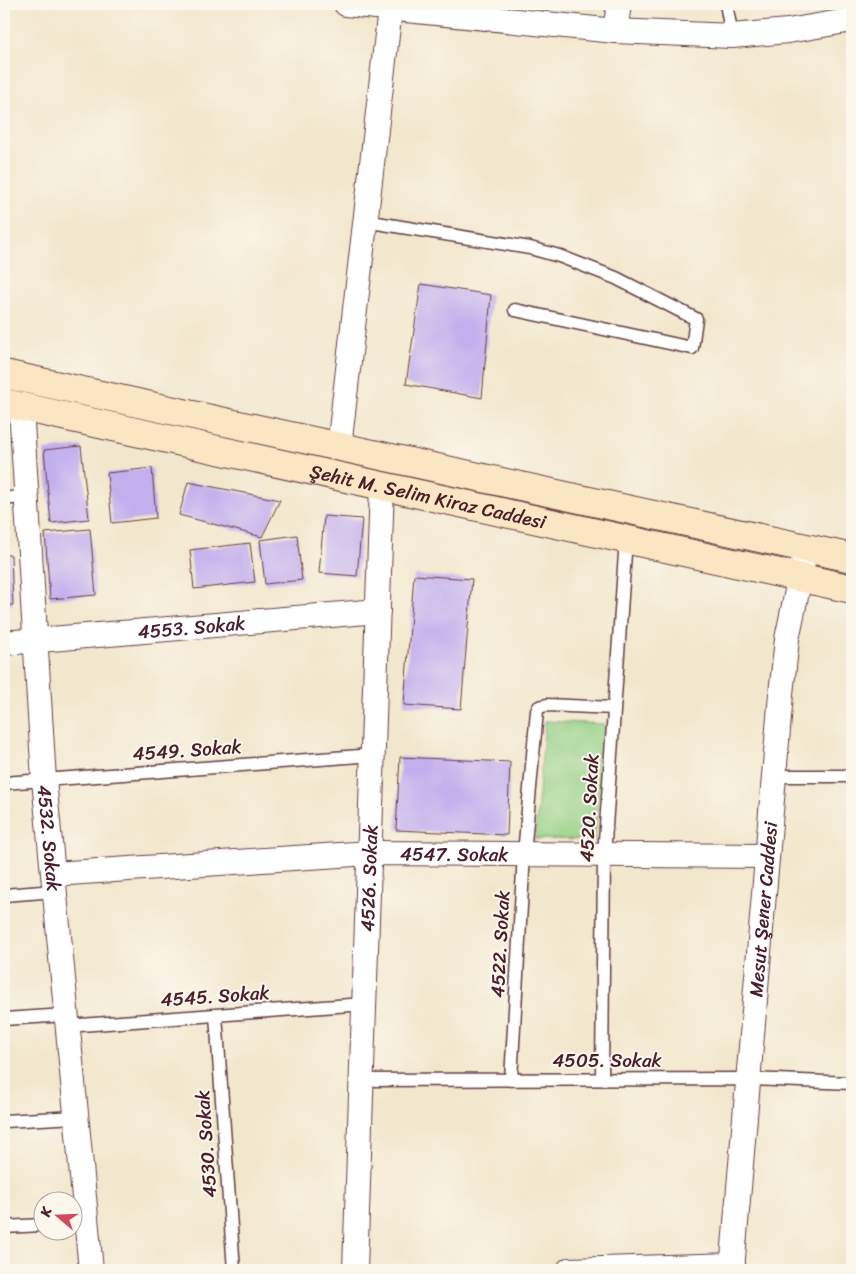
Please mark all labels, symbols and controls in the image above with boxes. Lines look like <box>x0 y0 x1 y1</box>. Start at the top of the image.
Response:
street label: Şehit M. Selim Kiraz Caddesi <box>307 454 550 538</box>
street label: 4553. Sokak <box>136 606 246 648</box>
street label: 4549. Sokak <box>131 730 243 770</box>
street label: 4520. Sokak <box>570 753 608 863</box>
street label: 4532. Sokak <box>28 783 71 893</box>
street label: Mesut Şener Caddesi <box>739 819 787 998</box>
street label: 4526. Sokak <box>350 824 387 932</box>
street label: 4547. Sokak <box>400 837 509 871</box>
street label: 4522. Sokak <box>481 890 519 998</box>
street label: 4545. Sokak <box>160 976 270 1016</box>
street label: 4505. Sokak <box>552 1044 662 1077</box>
street label: 4530. Sokak <box>186 1089 226 1199</box>
north arrow <box>32 1192 82 1242</box>
text: K <box>33 1202 60 1221</box>

